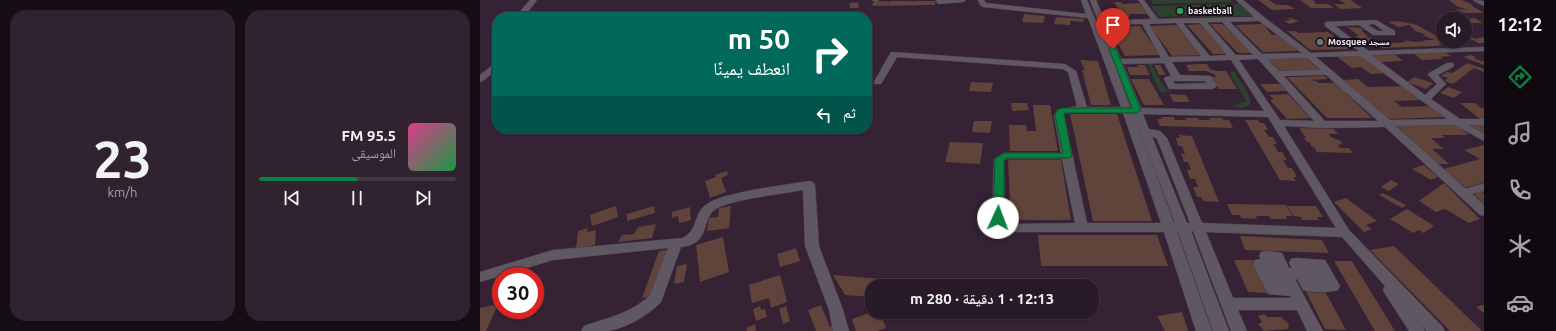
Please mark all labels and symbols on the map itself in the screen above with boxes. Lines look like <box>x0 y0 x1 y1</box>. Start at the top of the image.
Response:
marker: basketball <box>1175 6 1185 16</box>
place label: basketball <box>1188 6 1232 16</box>
pin <box>1096 8 1130 49</box>
marker: Mosquee مسجد <box>1315 37 1325 47</box>
place label: Mosquee مسجد <box>1328 37 1390 47</box>
position arrow <box>977 197 1019 239</box>
speed limit sign: 30 <box>492 267 544 319</box>

